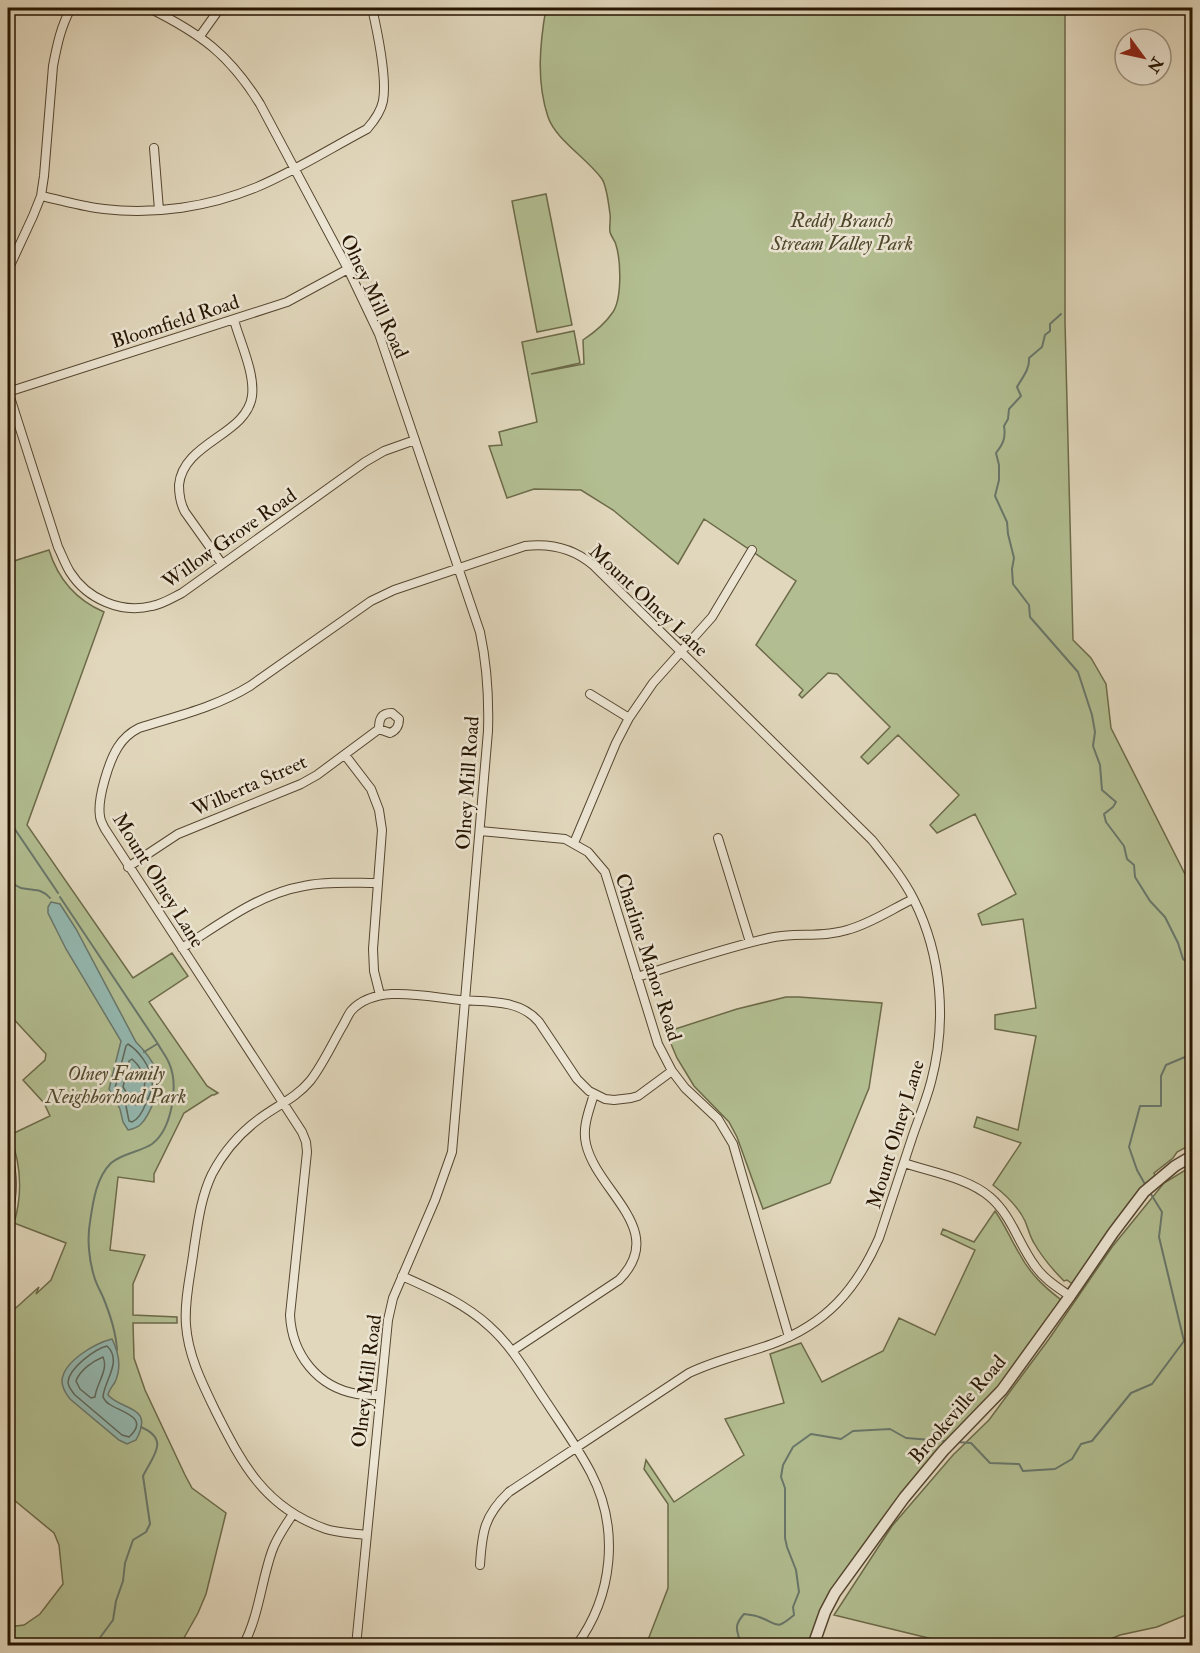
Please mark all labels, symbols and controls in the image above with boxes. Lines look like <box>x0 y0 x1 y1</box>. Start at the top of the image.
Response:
north arrow <box>1113 27 1173 87</box>
text: N <box>1142 52 1168 77</box>
park label: Reddy Branch Stream Valley Park <box>770 208 913 256</box>
street label: Olney Mill Road <box>335 230 414 362</box>
street label: Bloomfield Road <box>108 289 242 354</box>
street label: Willow Grove Road <box>156 483 301 595</box>
street label: Mount Olney Lane <box>584 539 714 662</box>
street label: Olney Mill Road <box>450 715 485 851</box>
street label: Wilberta Street <box>187 749 311 822</box>
street label: Mount Olney Lane <box>107 808 210 952</box>
street label: Charline Manor Road <box>610 870 687 1044</box>
street label: Mount Olney Lane <box>861 1057 930 1212</box>
park label: Olney Family Neighborhood Park <box>45 1061 186 1109</box>
street label: Olney Mill Road <box>346 1313 387 1449</box>
street label: Brookeville Road <box>903 1350 1011 1469</box>

